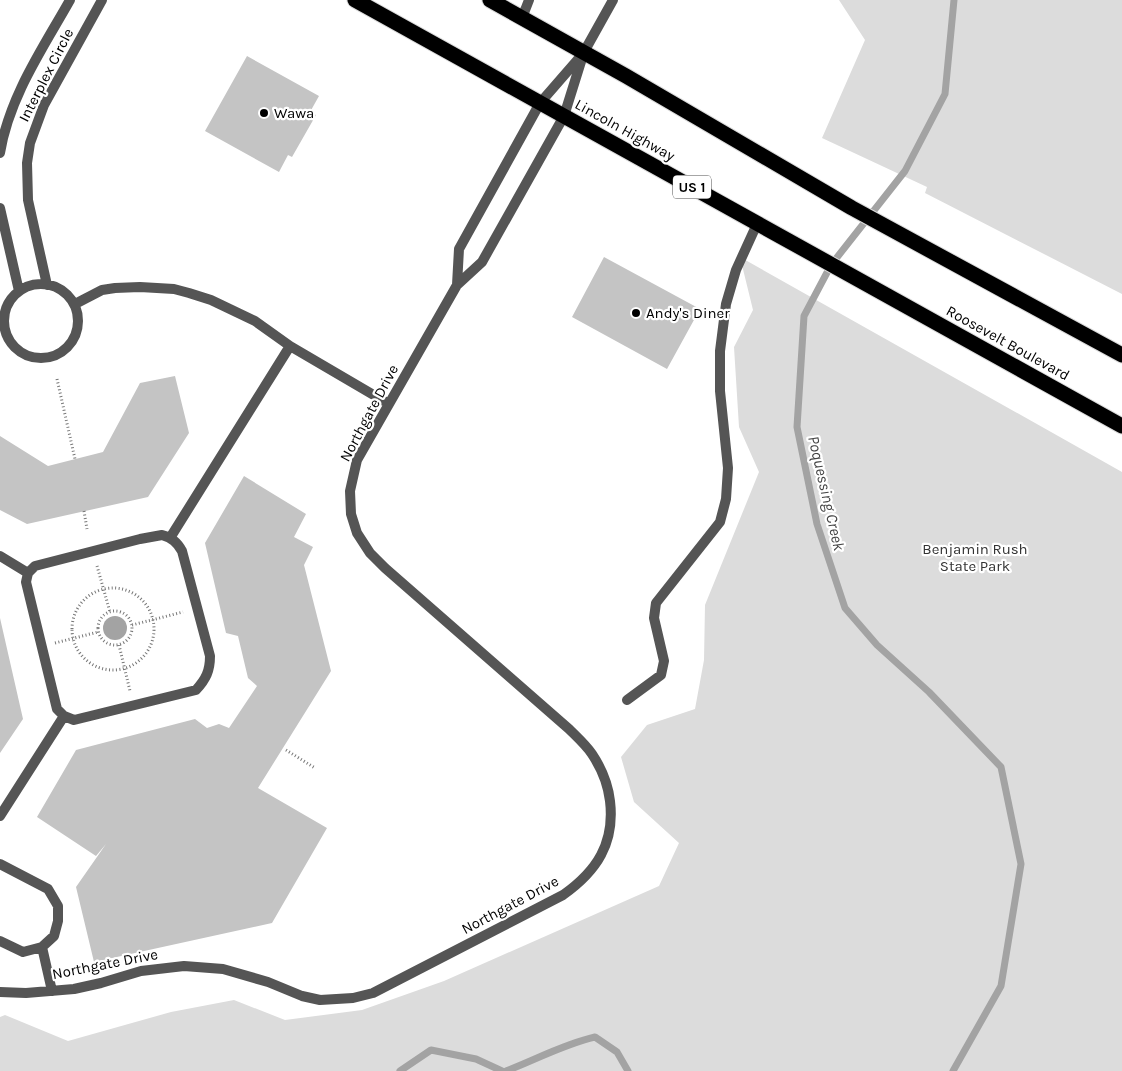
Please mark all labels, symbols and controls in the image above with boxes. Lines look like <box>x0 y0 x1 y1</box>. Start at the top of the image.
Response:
street label: Interplex Circle <box>15 25 77 125</box>
street label: Lincoln Highway <box>572 95 678 165</box>
place label: Wawa <box>274 104 314 122</box>
marker: Wawa <box>258 107 270 119</box>
road number: US 1 <box>673 176 711 198</box>
street label: Roosevelt Boulevard <box>943 302 1073 384</box>
place label: Andy's Diner <box>646 304 730 322</box>
marker: Andy's Diner <box>630 307 642 319</box>
street label: Northgate Drive <box>336 361 402 465</box>
water label: Poquessing Creek <box>804 434 849 553</box>
park label: Benjamin Rush State Park <box>922 540 1028 575</box>
street label: Northgate Drive <box>458 872 562 938</box>
street label: Northgate Drive <box>51 945 159 983</box>

